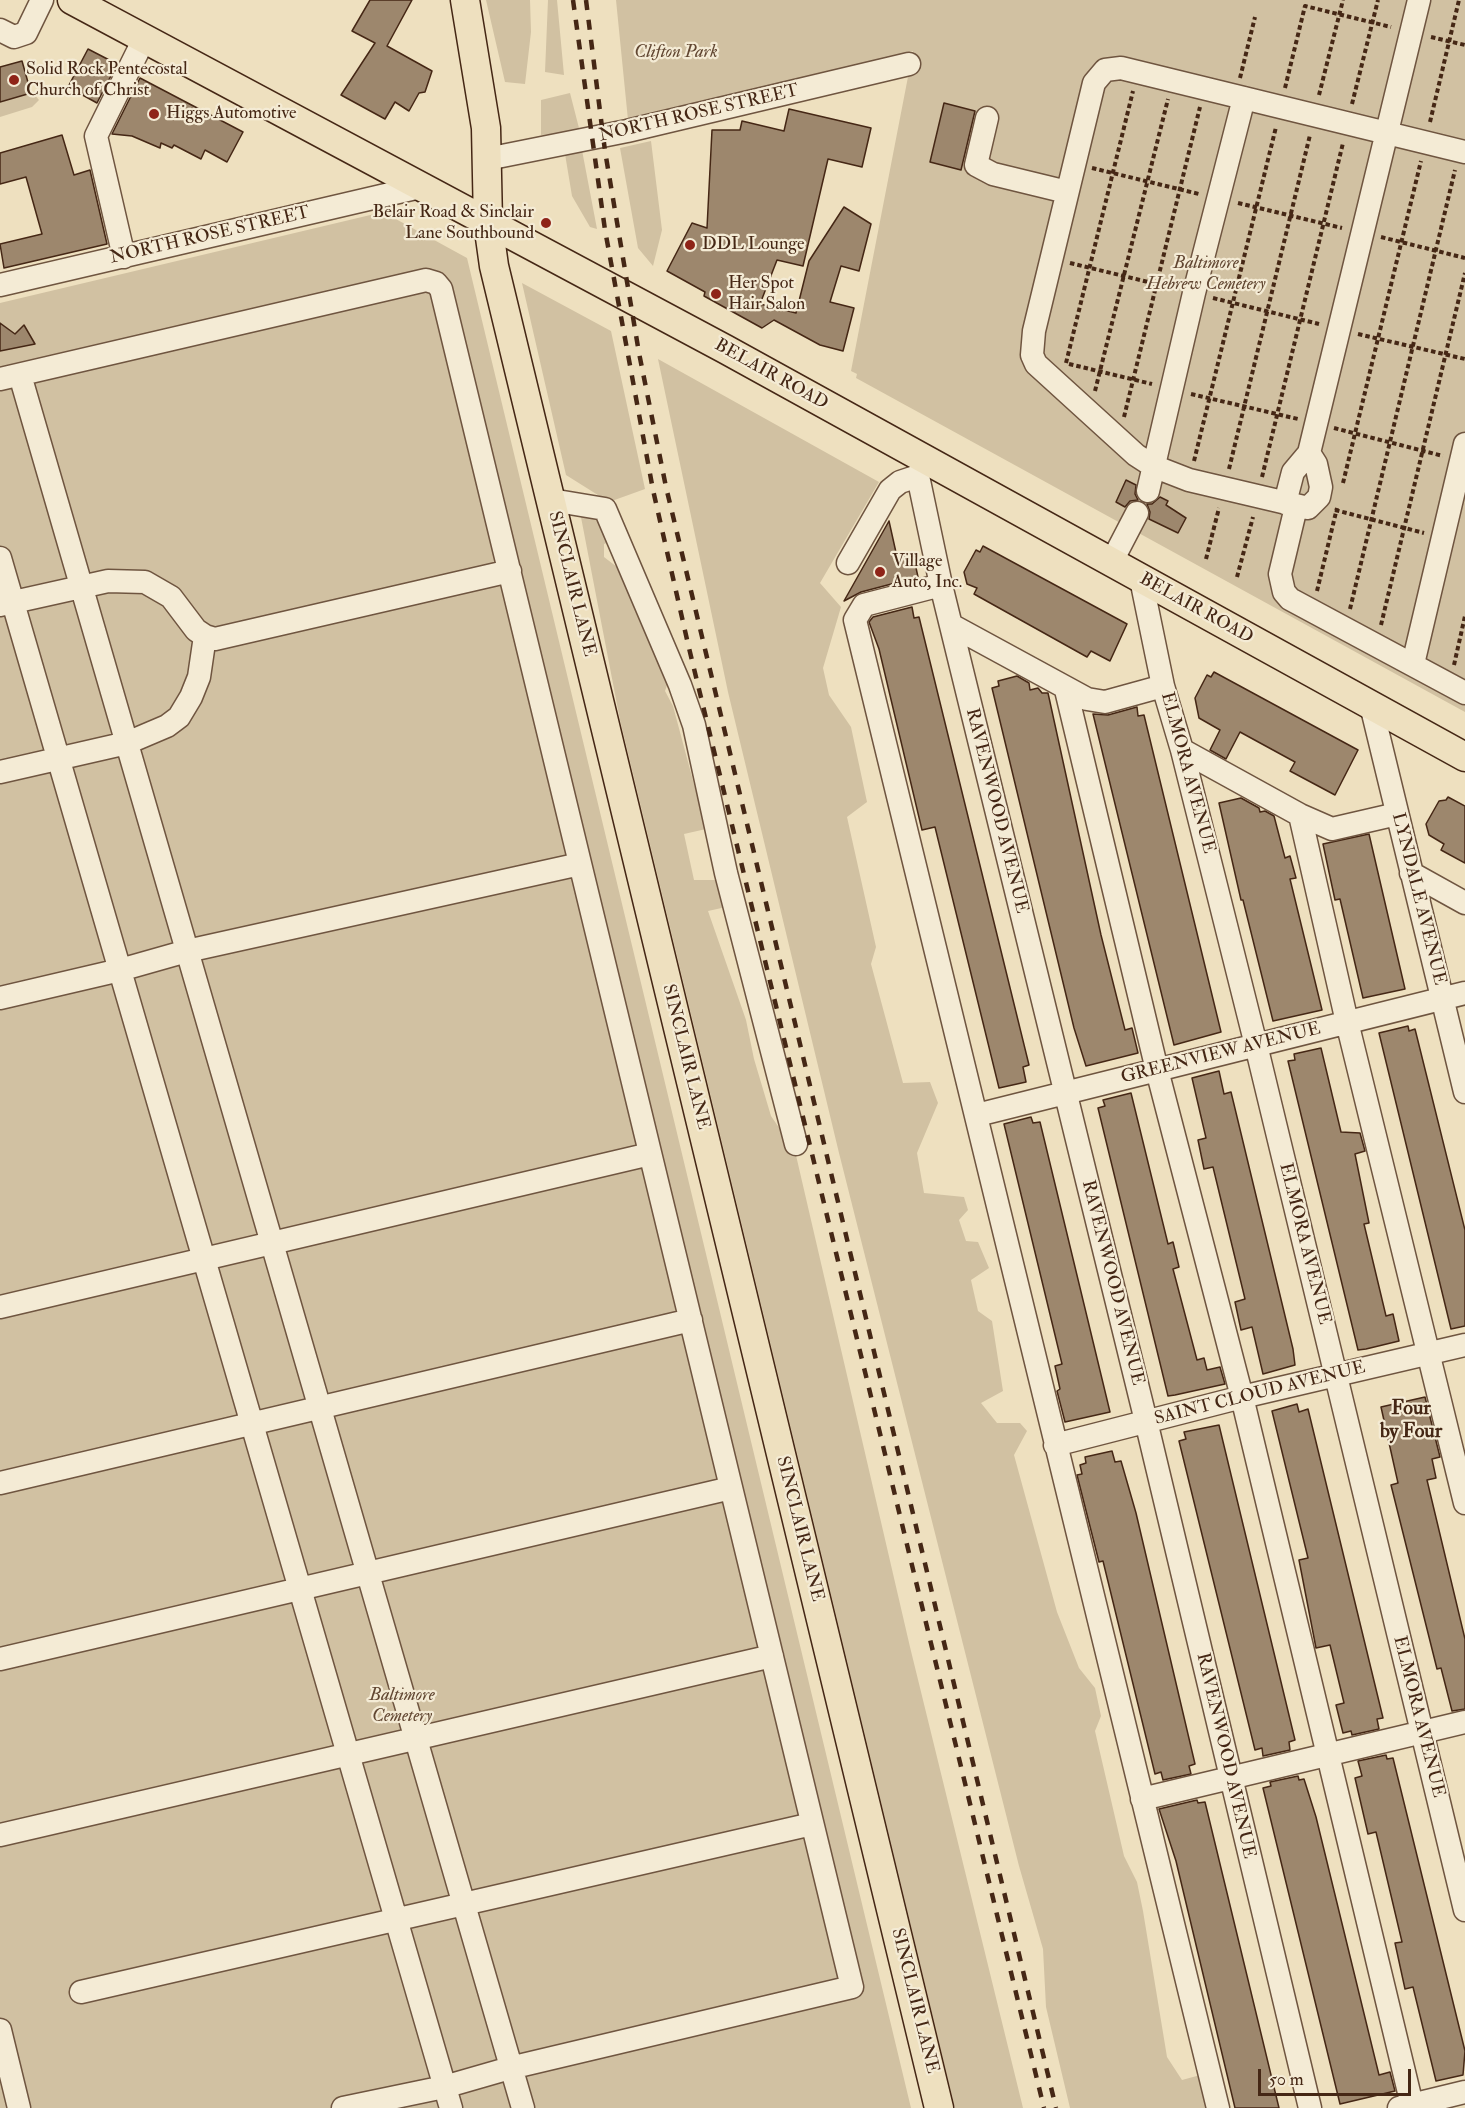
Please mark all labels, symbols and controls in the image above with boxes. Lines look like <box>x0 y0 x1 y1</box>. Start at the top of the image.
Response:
park label: Clifton Park <box>634 42 718 64</box>
place label: Solid Rock Pentecostal Church of Christ <box>26 59 188 101</box>
marker: Solid Rock Pentecostal Church of Christ <box>7 73 21 87</box>
street label: NORTH ROSE STREET <box>597 81 801 147</box>
place label: Higgs Automotive <box>166 103 297 125</box>
marker: Higgs Automotive <box>147 107 161 121</box>
place label: Belair Road & Sinclair Lane Southbound <box>372 202 534 244</box>
street label: NORTH ROSE STREET <box>108 203 312 269</box>
marker: Belair Road & Sinclair Lane Southbound <box>539 216 553 230</box>
place label: DDL Lounge <box>702 234 805 256</box>
marker: DDL Lounge <box>683 238 697 252</box>
park label: Baltimore Hebrew Cemetery <box>1146 253 1266 296</box>
place label: Her Spot Hair Salon <box>728 273 805 316</box>
marker: Her Spot Hair Salon <box>709 287 723 301</box>
street label: BELAIR ROAD <box>710 335 832 415</box>
street label: SINCLAIR LANE <box>542 509 600 659</box>
place label: Village Auto, Inc. <box>892 551 962 594</box>
marker: Village Auto, Inc. <box>873 565 887 579</box>
street label: BELAIR ROAD <box>1135 569 1257 649</box>
street label: ELMORA AVENUE <box>1155 690 1219 856</box>
street label: RAVENWOOD AVENUE <box>960 706 1032 916</box>
street label: LYNDALE AVENUE <box>1386 811 1450 987</box>
street label: SINCLAIR LANE <box>656 982 714 1132</box>
street label: GREENVIEW AVENUE <box>1119 1019 1323 1089</box>
street label: ELMORA AVENUE <box>1273 1161 1335 1327</box>
street label: RAVENWOOD AVENUE <box>1076 1178 1148 1388</box>
street label: SAINT CLOUD AVENUE <box>1152 1357 1368 1431</box>
district label: Four by Four <box>1380 1398 1442 1445</box>
street label: SINCLAIR LANE <box>770 1454 828 1604</box>
street label: ELMORA AVENUE <box>1387 1634 1449 1800</box>
street label: RAVENWOOD AVENUE <box>1191 1651 1259 1861</box>
park label: Baltimore Cemetery <box>369 1685 435 1728</box>
street label: SINCLAIR LANE <box>885 1926 943 2076</box>
scale bar <box>1261 2057 1414 2095</box>
text: 50 m <box>1269 2068 1304 2091</box>

